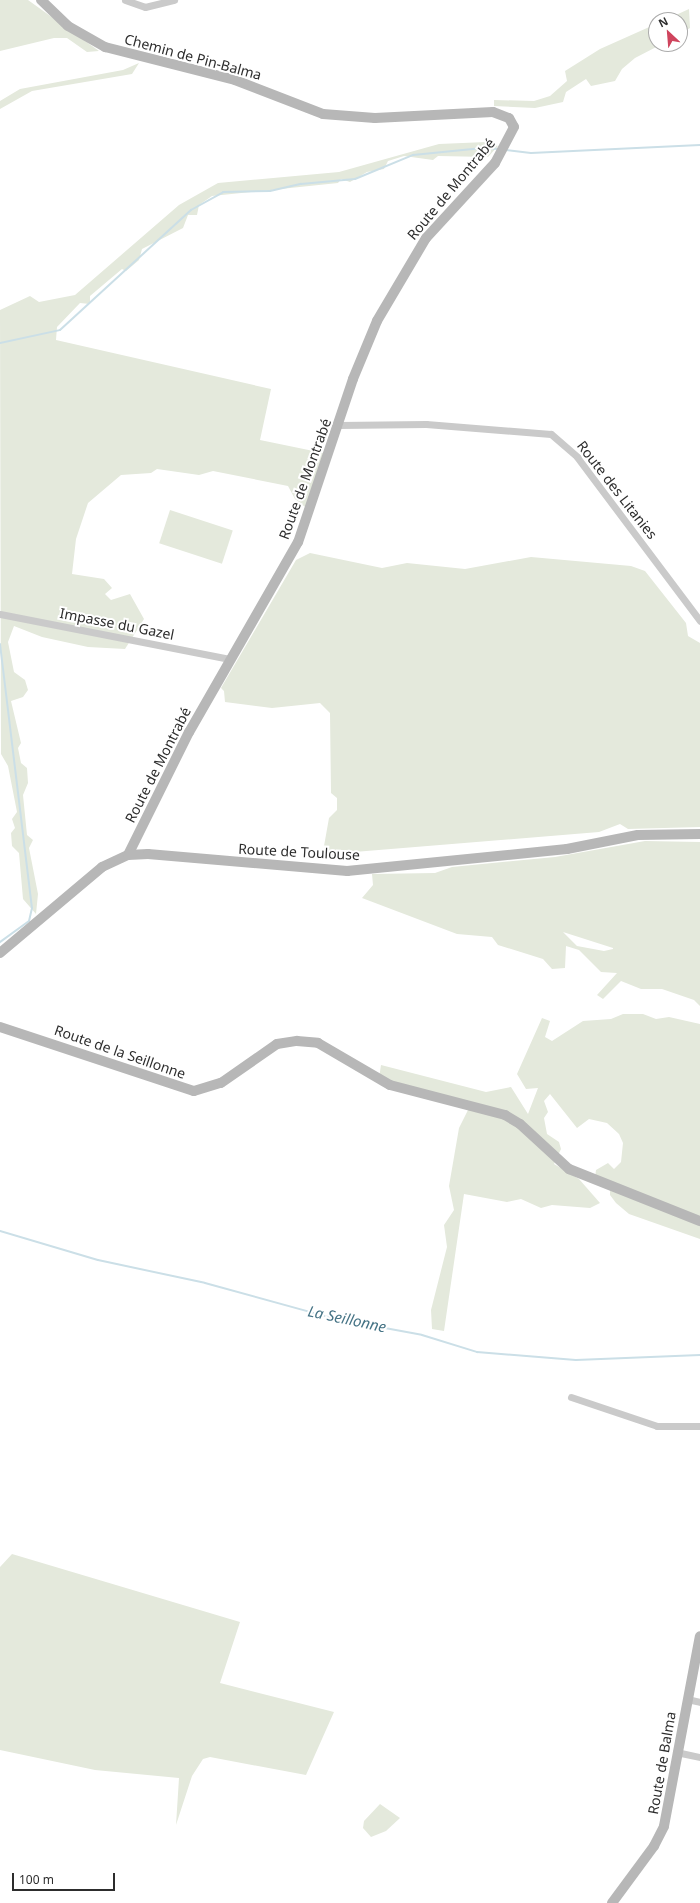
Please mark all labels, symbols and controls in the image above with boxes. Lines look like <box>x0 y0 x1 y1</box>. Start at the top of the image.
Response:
north arrow <box>648 12 688 52</box>
text: N <box>656 13 670 30</box>
street label: Chemin de Pin-Balma <box>123 31 263 83</box>
street label: Route de Montrabé <box>404 135 498 243</box>
street label: Route de Montrabé <box>275 416 335 542</box>
street label: Route des Litanies <box>573 438 661 542</box>
street label: Impasse du Gazel <box>58 605 176 643</box>
street label: Route de Montrabé <box>122 704 194 826</box>
street label: Route de Toulouse <box>238 840 360 864</box>
street label: Route de la Seillonne <box>52 1022 188 1082</box>
water label: La Seillonne <box>306 1302 388 1336</box>
street label: Route de Balma <box>645 1710 679 1816</box>
scale bar <box>14 1865 117 1891</box>
text: 100 m <box>19 1871 54 1888</box>

